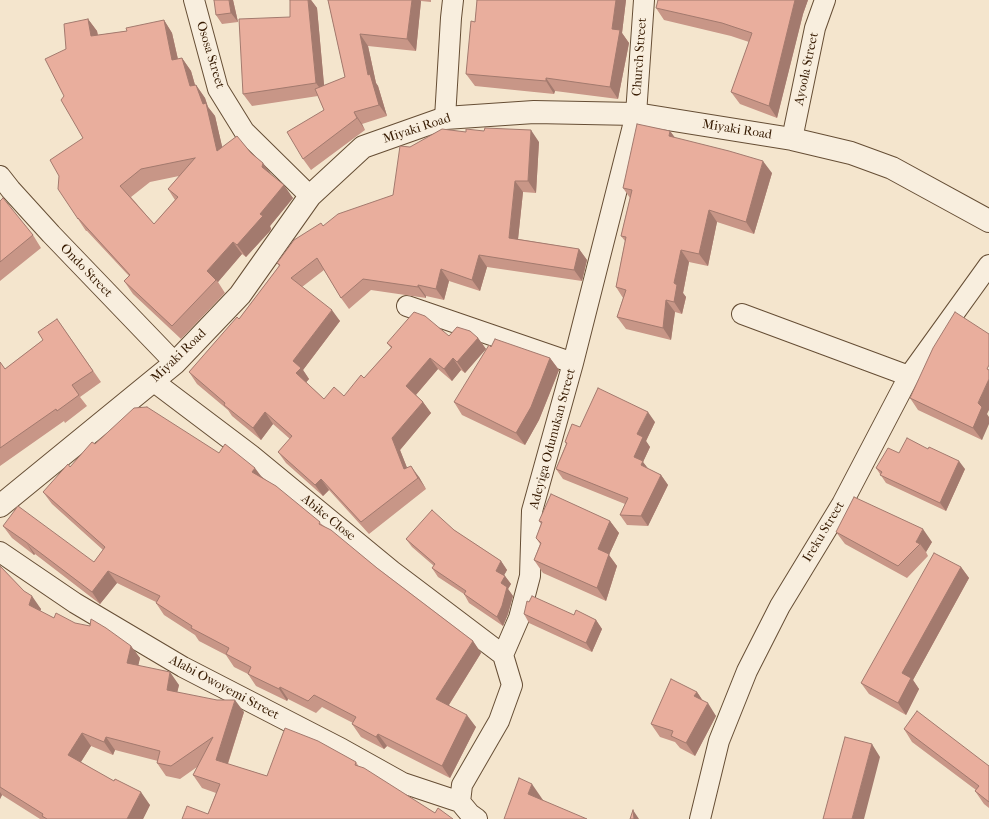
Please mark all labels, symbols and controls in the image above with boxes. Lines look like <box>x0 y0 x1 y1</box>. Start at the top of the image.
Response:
street label: Church Street <box>629 17 651 97</box>
street label: Ososa Street <box>192 19 228 91</box>
street label: Ayoola Street <box>792 31 822 107</box>
street label: Miyaki Road <box>381 111 453 147</box>
street label: Miyaki Road <box>701 117 773 143</box>
street label: Ondo Street <box>57 241 115 301</box>
street label: Miyaki Road <box>148 326 210 386</box>
street label: Adeyiga Odunukan Street <box>527 367 579 511</box>
street label: Abike Close <box>298 492 358 544</box>
street label: Ireku Street <box>800 499 848 565</box>
street label: Alabi Owoyemi Street <box>166 652 282 724</box>

